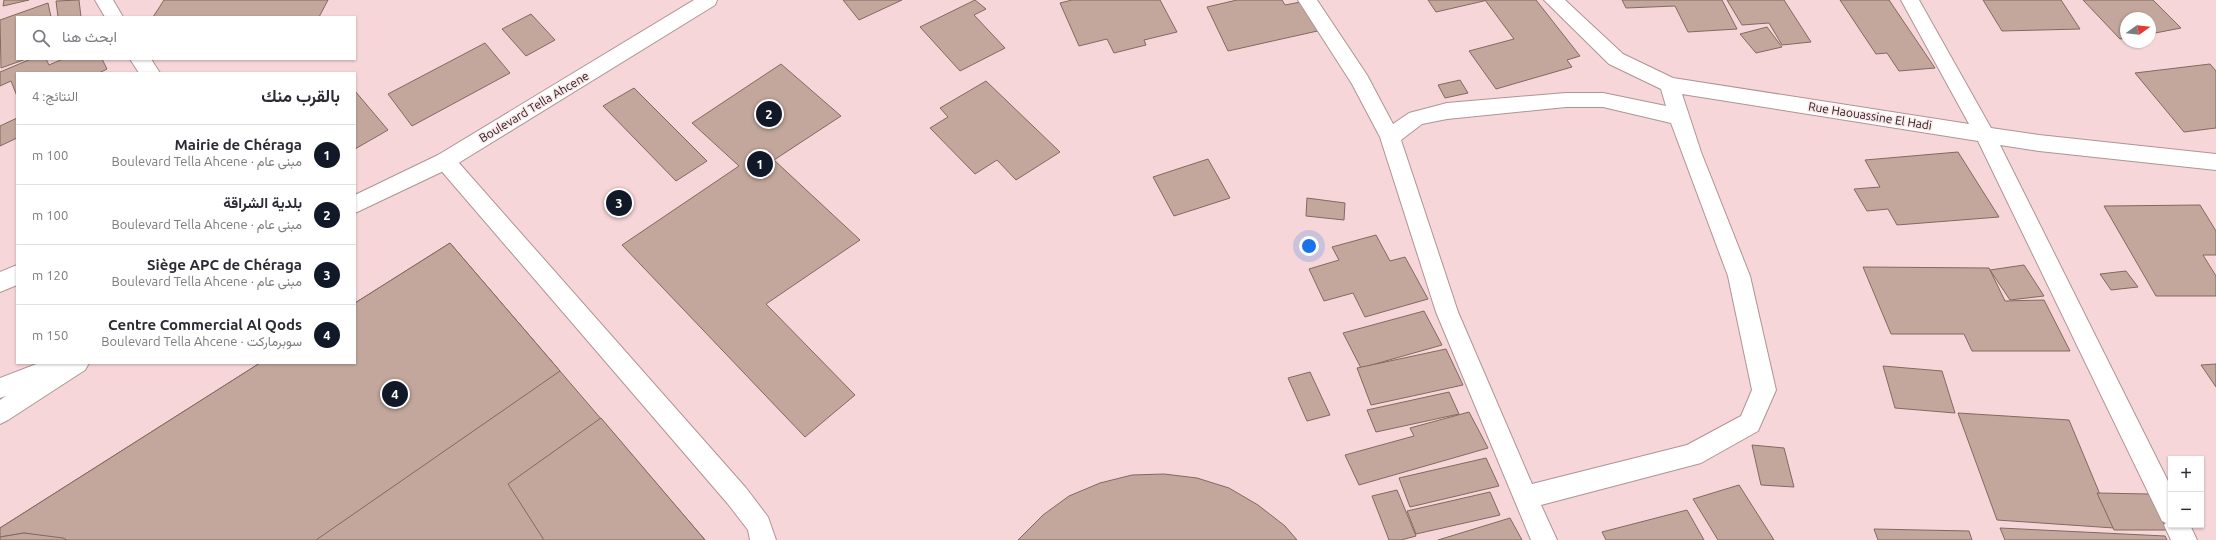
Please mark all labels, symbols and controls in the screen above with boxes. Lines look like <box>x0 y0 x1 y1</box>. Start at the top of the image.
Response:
north arrow <box>2120 12 2156 48</box>
search box <box>16 16 356 60</box>
icon: search <box>30 27 52 49</box>
text: ابحث هنا <box>62 28 117 45</box>
street label: Boulevard Tella Ahcene <box>476 69 591 145</box>
text: بالقرب منك <box>261 86 340 105</box>
text: النتائج: 4 <box>32 89 78 103</box>
pin: 2 <box>756 99 782 129</box>
street label: Rue Haouassine El Hadi <box>1807 99 1933 132</box>
text: Mairie de Chéraga <box>174 136 302 153</box>
text: 100 m <box>32 148 68 162</box>
text: 1 <box>323 148 331 162</box>
pin: 1 <box>747 149 773 179</box>
text: مبنى عام · Boulevard Tella Ahcene <box>111 154 302 168</box>
pin: 3 <box>606 188 632 218</box>
text: بلدية الشراقة <box>223 194 302 211</box>
text: 100 m <box>32 208 68 222</box>
text: 2 <box>323 208 331 222</box>
text: مبنى عام · Boulevard Tella Ahcene <box>111 217 302 231</box>
your location <box>1299 236 1319 256</box>
text: Siège APC de Chéraga <box>147 256 302 273</box>
text: 120 m <box>32 268 68 282</box>
text: 3 <box>323 268 331 282</box>
text: مبنى عام · Boulevard Tella Ahcene <box>111 274 302 288</box>
text: Centre Commercial Al Qods <box>108 316 302 333</box>
text: 150 m <box>32 328 68 342</box>
text: 4 <box>323 328 331 342</box>
text: سوبرماركت · Boulevard Tella Ahcene <box>101 334 302 348</box>
pin: 4 <box>382 379 408 409</box>
map controls <box>2168 456 2204 528</box>
button: + <box>2168 456 2204 492</box>
button: − <box>2168 492 2204 528</box>

